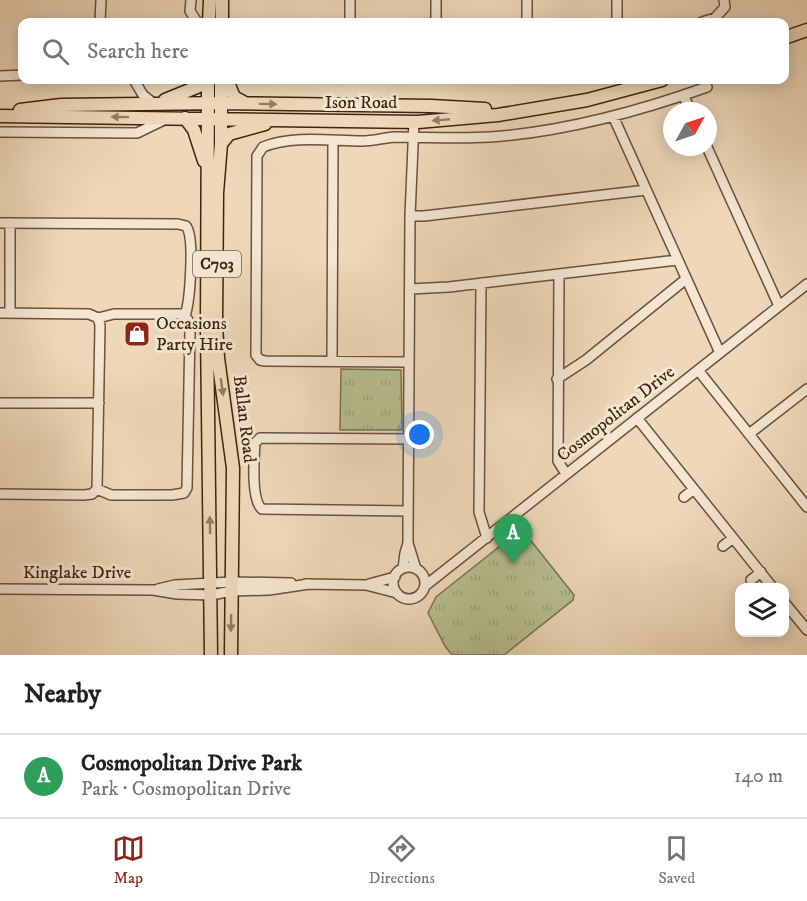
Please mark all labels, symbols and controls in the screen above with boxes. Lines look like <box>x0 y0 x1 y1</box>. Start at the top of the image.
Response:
search box <box>18 18 789 84</box>
icon: search <box>39 35 72 68</box>
text: Search here <box>87 38 189 65</box>
street label: Ison Road <box>325 92 397 114</box>
one-way arrow <box>259 99 278 109</box>
north arrow <box>663 102 717 156</box>
one-way arrow <box>110 112 129 122</box>
one-way arrow <box>431 115 450 125</box>
road number: C703 <box>193 251 241 277</box>
place label: Occasions Party Hire <box>156 313 233 356</box>
shop icon: Occasions Party Hire <box>122 319 152 349</box>
street label: Cosmopolitan Drive <box>553 361 679 467</box>
street label: Ballan Road <box>228 374 260 464</box>
one-way arrow <box>218 377 227 396</box>
your location <box>405 420 434 449</box>
pin: A <box>494 514 532 564</box>
one-way arrow <box>205 516 215 535</box>
street label: Kinglake Drive <box>23 562 131 584</box>
map controls <box>735 583 789 637</box>
button: layers <box>735 583 789 637</box>
one-way arrow <box>226 614 236 633</box>
text: Nearby <box>24 678 101 711</box>
text: Cosmopolitan Drive Park <box>81 750 302 777</box>
text: A <box>37 764 50 789</box>
text: 140 m <box>734 764 783 789</box>
text: Park · Cosmopolitan Drive <box>81 777 291 802</box>
tab: Map <box>112 832 145 888</box>
tab: Directions <box>368 832 435 888</box>
tab: Saved <box>658 832 695 888</box>

